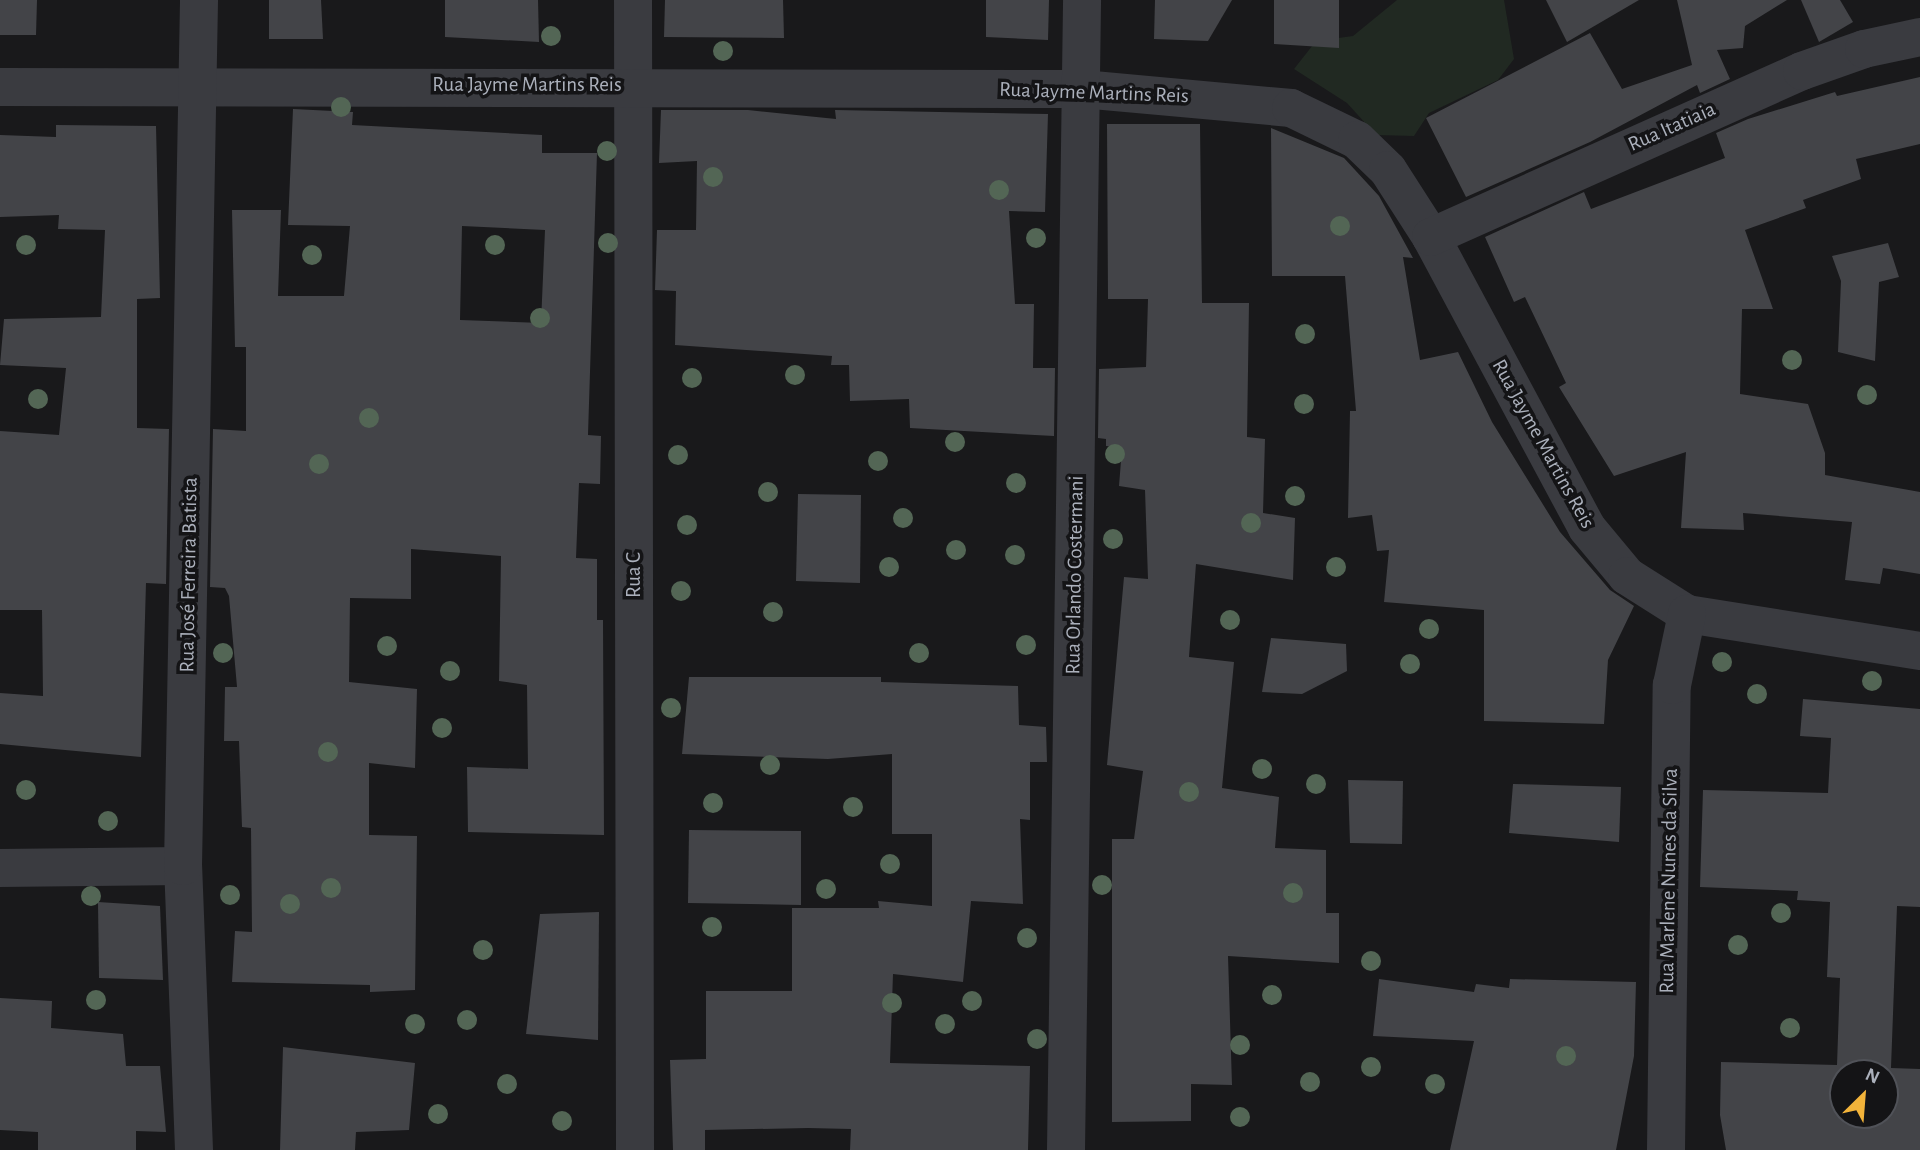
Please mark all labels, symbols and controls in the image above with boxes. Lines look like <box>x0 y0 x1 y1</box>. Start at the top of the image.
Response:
street label: Rua Jayme Martins Reis <box>432 72 622 98</box>
street label: Rua Jayme Martins Reis <box>999 77 1189 109</box>
street label: Rua Itatiaia <box>1624 97 1720 157</box>
street label: Rua Jayme Martins Reis <box>1486 355 1600 533</box>
street label: Rua Orlando Costermani <box>1061 475 1089 675</box>
street label: Rua José Ferreira Batista <box>175 477 203 673</box>
street label: Rua C <box>621 552 647 598</box>
street label: Rua Marlene Nunes da Silva <box>1654 768 1684 994</box>
north arrow <box>1829 1059 1899 1129</box>
text: N <box>1862 1065 1882 1088</box>

